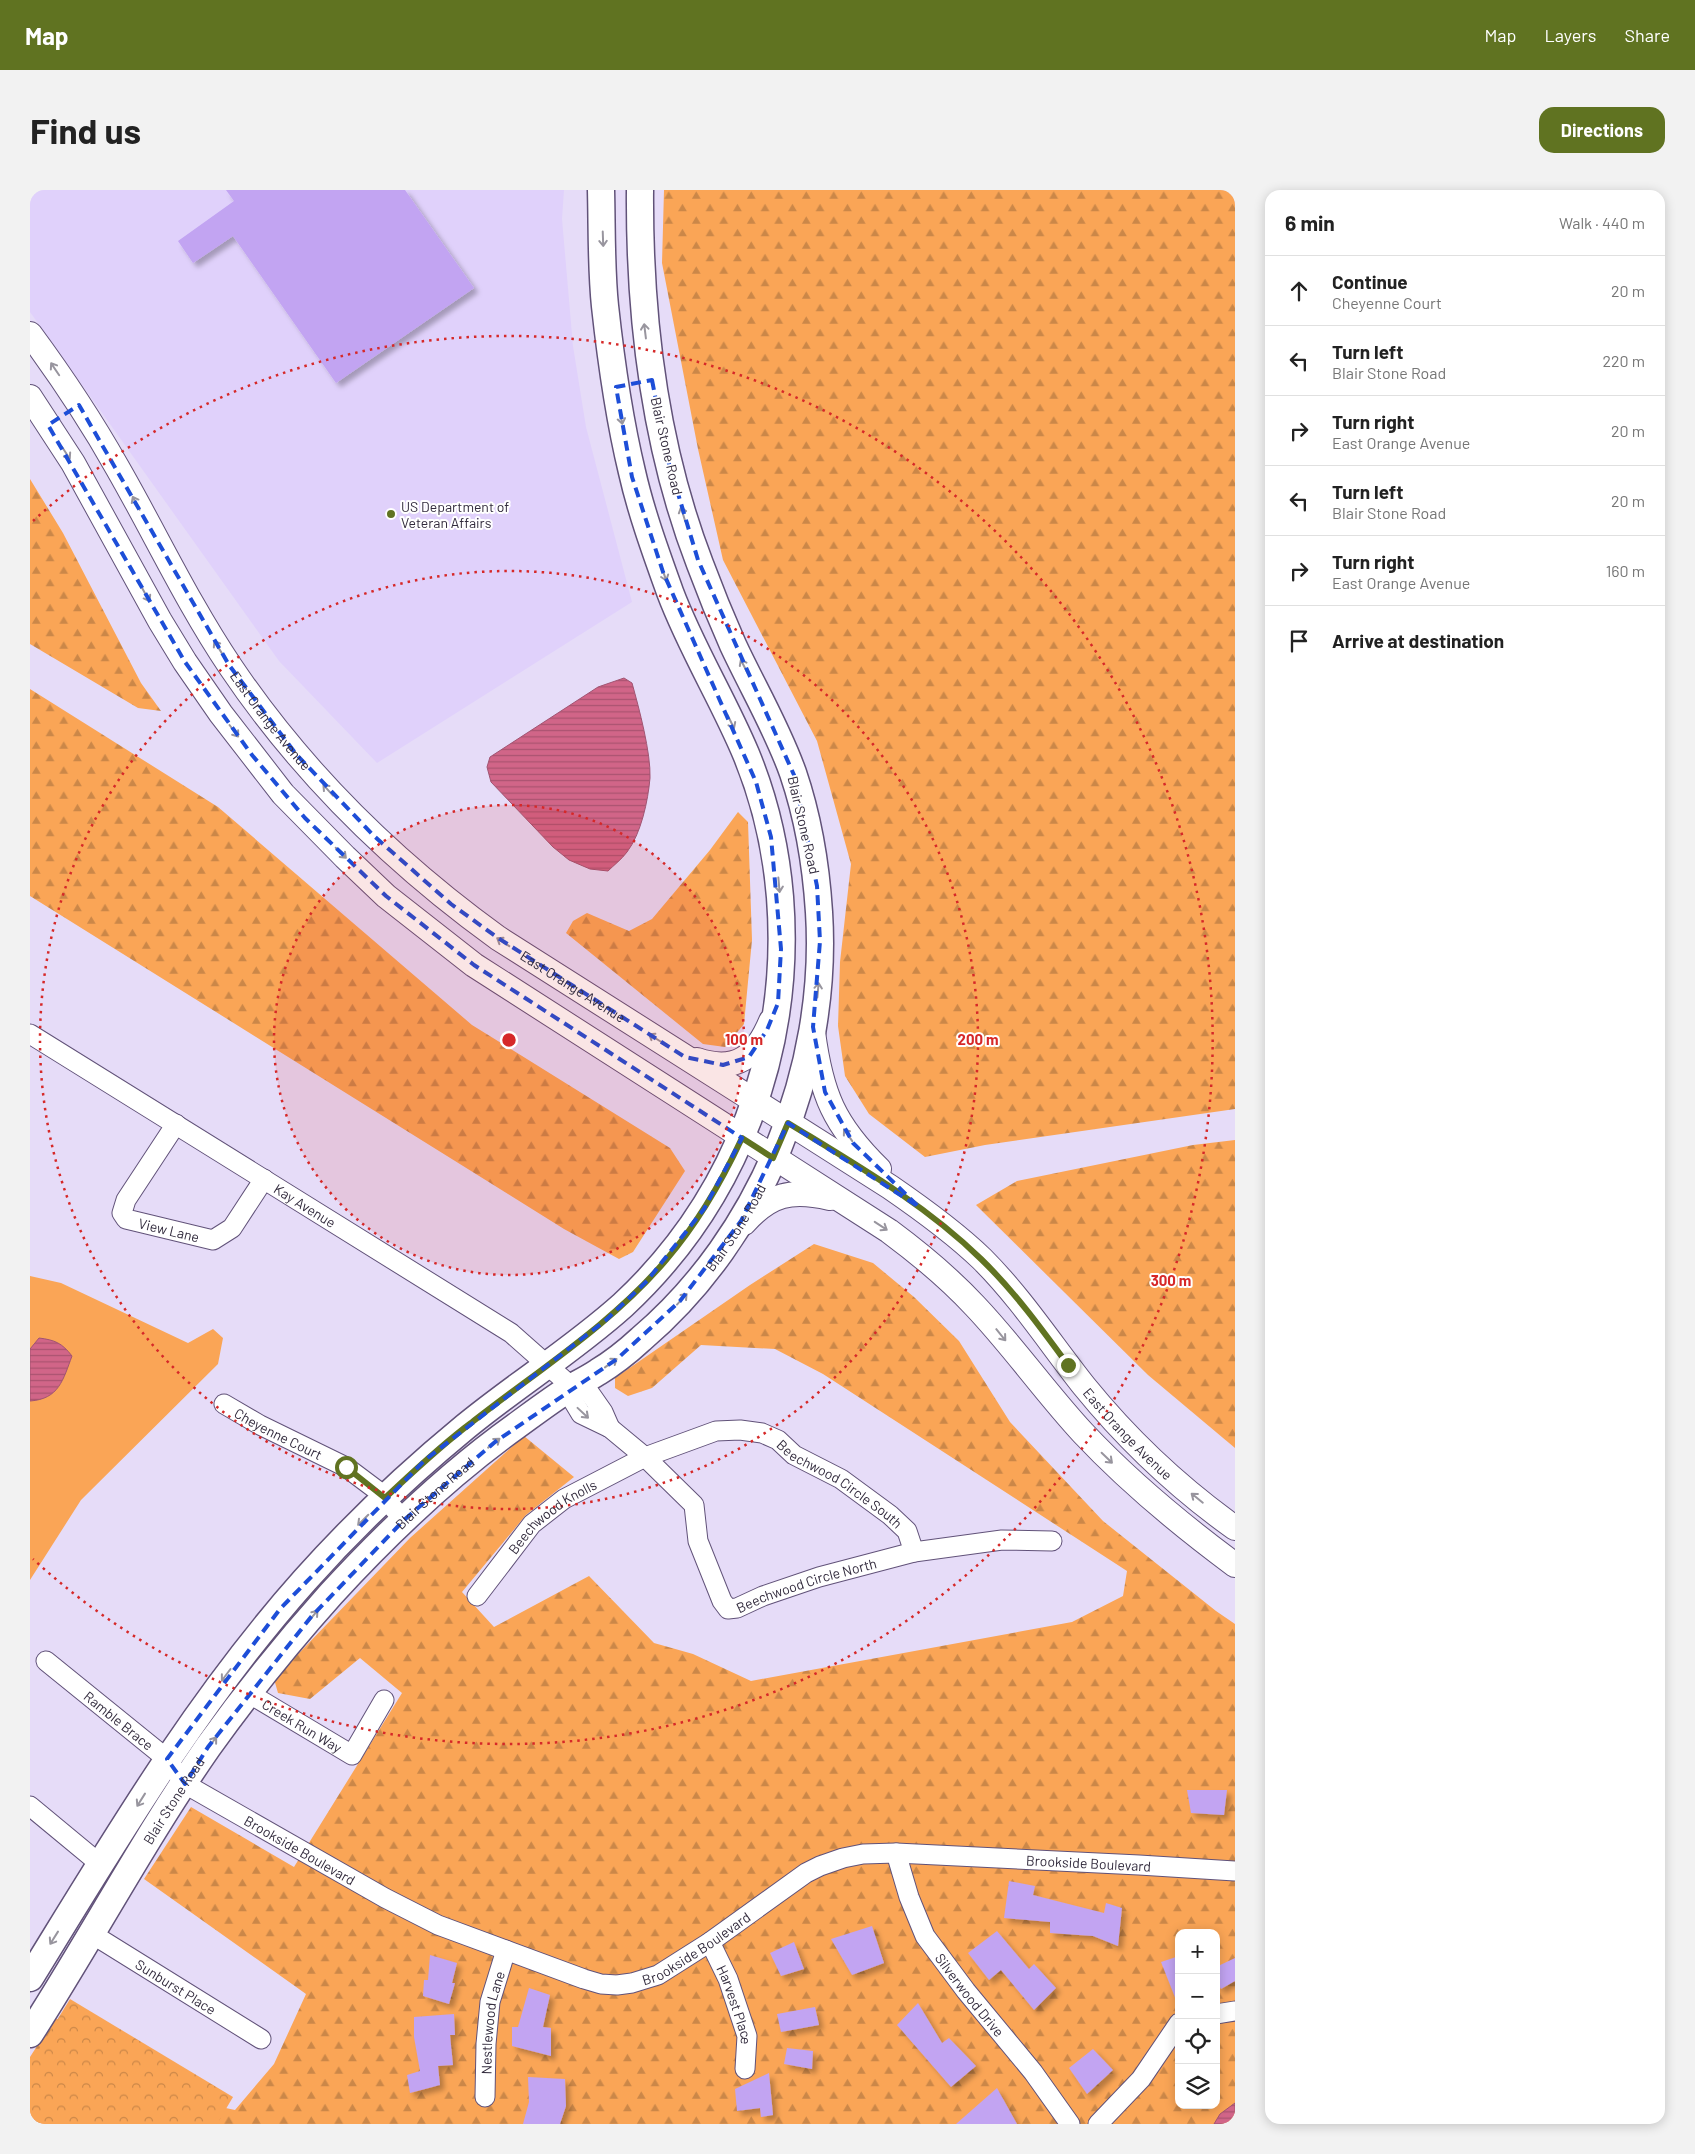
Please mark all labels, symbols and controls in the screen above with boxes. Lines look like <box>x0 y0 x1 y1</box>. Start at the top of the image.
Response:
text: Map <box>25 21 68 50</box>
text: Map <box>1484 24 1516 46</box>
text: Layers <box>1544 24 1597 46</box>
text: Share <box>1625 24 1670 46</box>
button: Directions <box>1539 107 1665 153</box>
text: Find us <box>30 109 141 151</box>
text: 6 min <box>1285 210 1335 235</box>
text: Walk · 440 m <box>1559 213 1645 232</box>
one-way arrow <box>598 230 607 246</box>
text: Continue <box>1332 270 1408 293</box>
icon: ahead <box>1285 277 1313 305</box>
text: 20 m <box>1611 281 1645 300</box>
text: Cheyenne Court <box>1332 293 1442 312</box>
one-way arrow <box>640 324 650 340</box>
text: Turn left <box>1332 340 1403 363</box>
icon: left <box>1285 347 1313 375</box>
text: 220 m <box>1602 351 1645 370</box>
one-way arrow <box>50 362 60 376</box>
text: Blair Stone Road <box>1332 363 1446 382</box>
street label: Blair Stone Road <box>647 395 687 497</box>
one-way arrow <box>617 409 627 425</box>
text: Turn right <box>1332 410 1414 433</box>
icon: right <box>1285 417 1313 445</box>
text: 20 m <box>1611 421 1645 440</box>
text: East Orange Avenue <box>1332 433 1470 452</box>
one-way arrow <box>62 445 72 459</box>
text: Turn left <box>1332 480 1403 503</box>
icon: left <box>1285 487 1313 515</box>
text: 20 m <box>1611 491 1645 510</box>
one-way arrow <box>131 496 140 511</box>
place label: US Department of Veteran Affairs <box>401 498 509 531</box>
text: Blair Stone Road <box>1332 503 1446 522</box>
one-way arrow <box>678 506 688 522</box>
marker: US Department of Veteran Affairs <box>385 508 397 520</box>
text: Turn right <box>1332 550 1414 573</box>
icon: right <box>1285 557 1313 585</box>
text: 160 m <box>1606 561 1645 580</box>
one-way arrow <box>660 566 669 581</box>
text: East Orange Avenue <box>1332 573 1470 592</box>
one-way arrow <box>141 587 151 602</box>
icon: arrive <box>1285 627 1313 655</box>
text: Arrive at destination <box>1332 629 1504 652</box>
one-way arrow <box>213 641 223 655</box>
one-way arrow <box>739 659 749 674</box>
street label: East Orange Avenue <box>227 667 315 773</box>
one-way arrow <box>727 714 736 729</box>
one-way arrow <box>228 724 239 737</box>
street label: Blair Stone Road <box>784 774 824 876</box>
one-way arrow <box>322 783 334 796</box>
one-way arrow <box>334 847 347 859</box>
one-way arrow <box>774 877 783 893</box>
one-way arrow <box>496 936 510 947</box>
street label: East Orange Avenue <box>518 946 629 1025</box>
one-way arrow <box>813 982 822 998</box>
text: 100 m <box>725 1030 763 1048</box>
text: 200 m <box>957 1030 999 1048</box>
centre of rings <box>500 1031 518 1049</box>
one-way arrow <box>649 1033 663 1043</box>
one-way arrow <box>843 1128 853 1142</box>
street label: Kay Avenue <box>271 1179 339 1231</box>
street label: Blair Stone Road <box>701 1181 769 1274</box>
street label: View Lane <box>137 1214 201 1245</box>
one-way arrow <box>874 1221 888 1231</box>
text: 300 m <box>1151 1271 1191 1289</box>
one-way arrow <box>676 1293 688 1306</box>
one-way arrow <box>996 1328 1007 1341</box>
route end <box>1057 1354 1080 1377</box>
one-way arrow <box>604 1358 618 1368</box>
street label: East Orange Avenue <box>1080 1384 1176 1483</box>
street label: Cheyenne Court <box>232 1404 325 1463</box>
one-way arrow <box>577 1407 589 1419</box>
street label: Beechwood Circle South <box>774 1435 907 1531</box>
one-way arrow <box>487 1437 500 1448</box>
one-way arrow <box>1101 1451 1113 1463</box>
street label: Blair Stone Road <box>391 1453 477 1532</box>
route start <box>335 1456 358 1479</box>
street label: Beechwood Knolls <box>504 1475 599 1557</box>
one-way arrow <box>1190 1492 1203 1503</box>
one-way arrow <box>357 1514 370 1526</box>
street label: Beechwood Circle North <box>733 1554 878 1616</box>
one-way arrow <box>307 1609 318 1622</box>
one-way arrow <box>221 1668 232 1681</box>
street label: Ramble Brace <box>81 1687 157 1753</box>
street label: Creek Run Way <box>259 1695 346 1756</box>
one-way arrow <box>207 1736 217 1750</box>
street label: Blair Stone Road <box>139 1754 207 1847</box>
one-way arrow <box>135 1793 145 1807</box>
street label: Brookside Boulevard <box>242 1811 359 1888</box>
street label: Brookside Boulevard <box>1026 1851 1152 1874</box>
street label: Brookside Boulevard <box>640 1908 753 1988</box>
map controls <box>1175 1929 1220 2109</box>
button: + <box>1175 1929 1220 1974</box>
one-way arrow <box>49 1931 60 1945</box>
street label: Silverwood Drive <box>932 1950 1008 2040</box>
street label: Sunburst Place <box>133 1955 219 2018</box>
street label: Harvest Place <box>714 1962 755 2045</box>
street label: Nestlewood Lane <box>477 1969 508 2075</box>
button: − <box>1175 1974 1220 2019</box>
button: locate <box>1175 2019 1220 2064</box>
button: layers <box>1175 2064 1220 2109</box>

